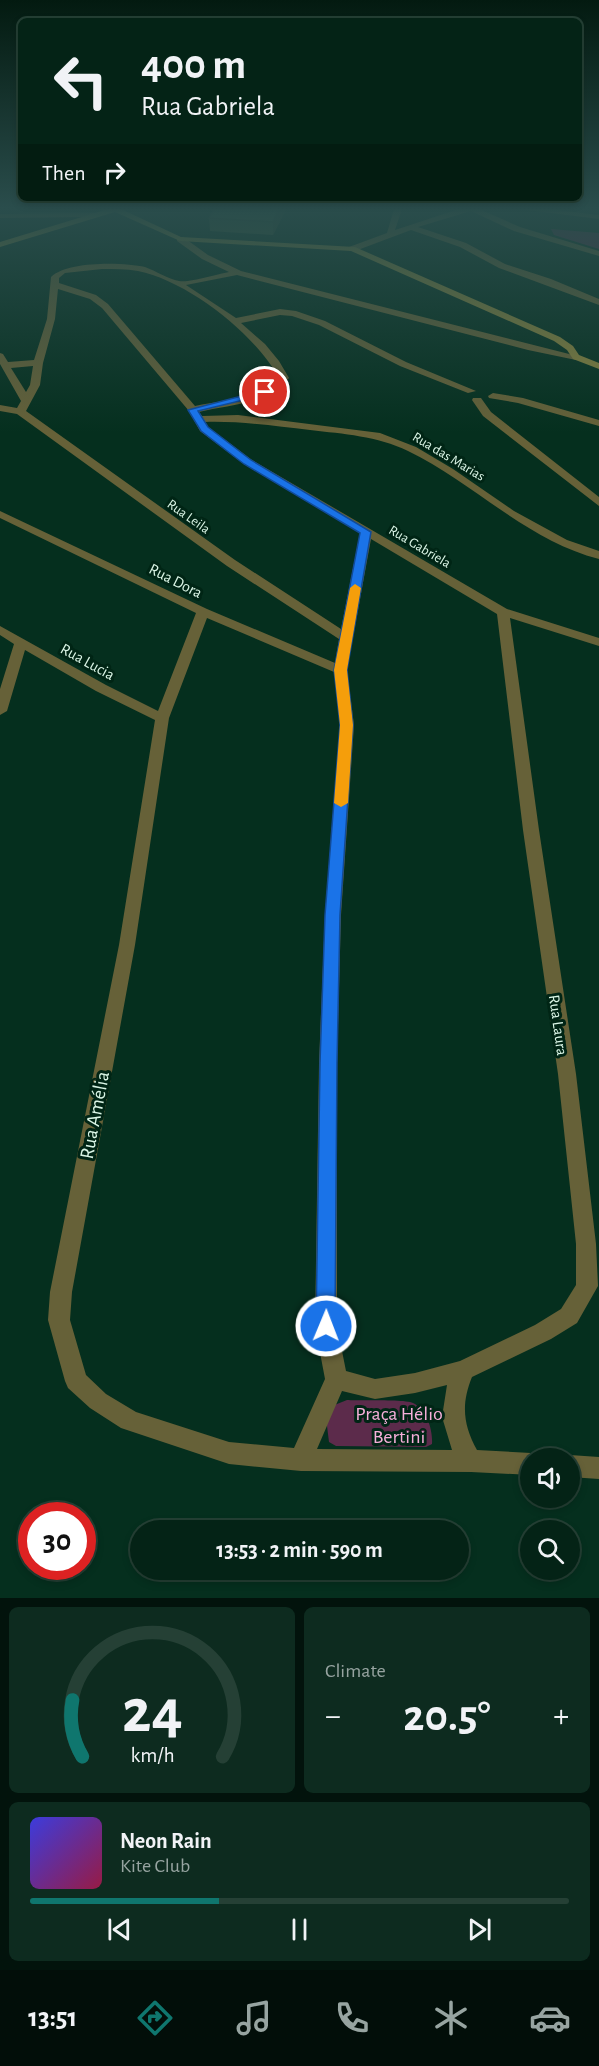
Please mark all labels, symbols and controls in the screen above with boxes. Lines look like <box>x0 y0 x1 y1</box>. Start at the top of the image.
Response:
icon: left <box>42 42 120 120</box>
text: 400 m <box>141 44 246 86</box>
text: Rua Gabriela <box>141 93 275 120</box>
icon: right <box>98 156 131 189</box>
text: Then <box>42 162 86 184</box>
pin <box>239 366 290 417</box>
icon: arrive <box>248 375 281 408</box>
street label: Rua das Marias <box>410 430 487 484</box>
street label: Rua Leila <box>164 497 213 537</box>
street label: Rua Gabriela <box>386 523 453 571</box>
street label: Rua Dora <box>146 561 205 601</box>
street label: Rua Lucia <box>58 641 117 683</box>
street label: Rua Laura <box>546 994 570 1057</box>
street label: Rua Amélia <box>77 1070 113 1161</box>
position arrow <box>294 1294 358 1358</box>
park label: Praça Hélio Bertini <box>355 1404 443 1447</box>
map controls <box>520 1448 580 1580</box>
button: sound <box>520 1448 580 1508</box>
speed limit sign: 30 <box>18 1502 96 1580</box>
button: search <box>520 1520 580 1580</box>
text: 13:53 · 2 min · 590 m <box>216 1539 383 1561</box>
text: Climate <box>325 1661 386 1681</box>
text: 24 <box>122 1681 182 1743</box>
text: 20.5° <box>403 1694 491 1739</box>
text: − <box>325 1700 341 1733</box>
text: + <box>553 1700 569 1733</box>
text: km/h <box>130 1745 174 1766</box>
text: Neon Rain <box>120 1830 212 1852</box>
text: Kite Club <box>120 1856 190 1876</box>
icon: previous <box>103 1913 136 1946</box>
icon: pause <box>283 1913 316 1946</box>
icon: next <box>463 1913 496 1946</box>
icon: directions <box>134 1997 176 2039</box>
icon: music <box>233 1997 275 2039</box>
icon: phone <box>331 1997 373 2039</box>
icon: climate <box>430 1997 472 2039</box>
icon: car <box>529 1997 571 2039</box>
text: 13:51 <box>28 2004 77 2031</box>

